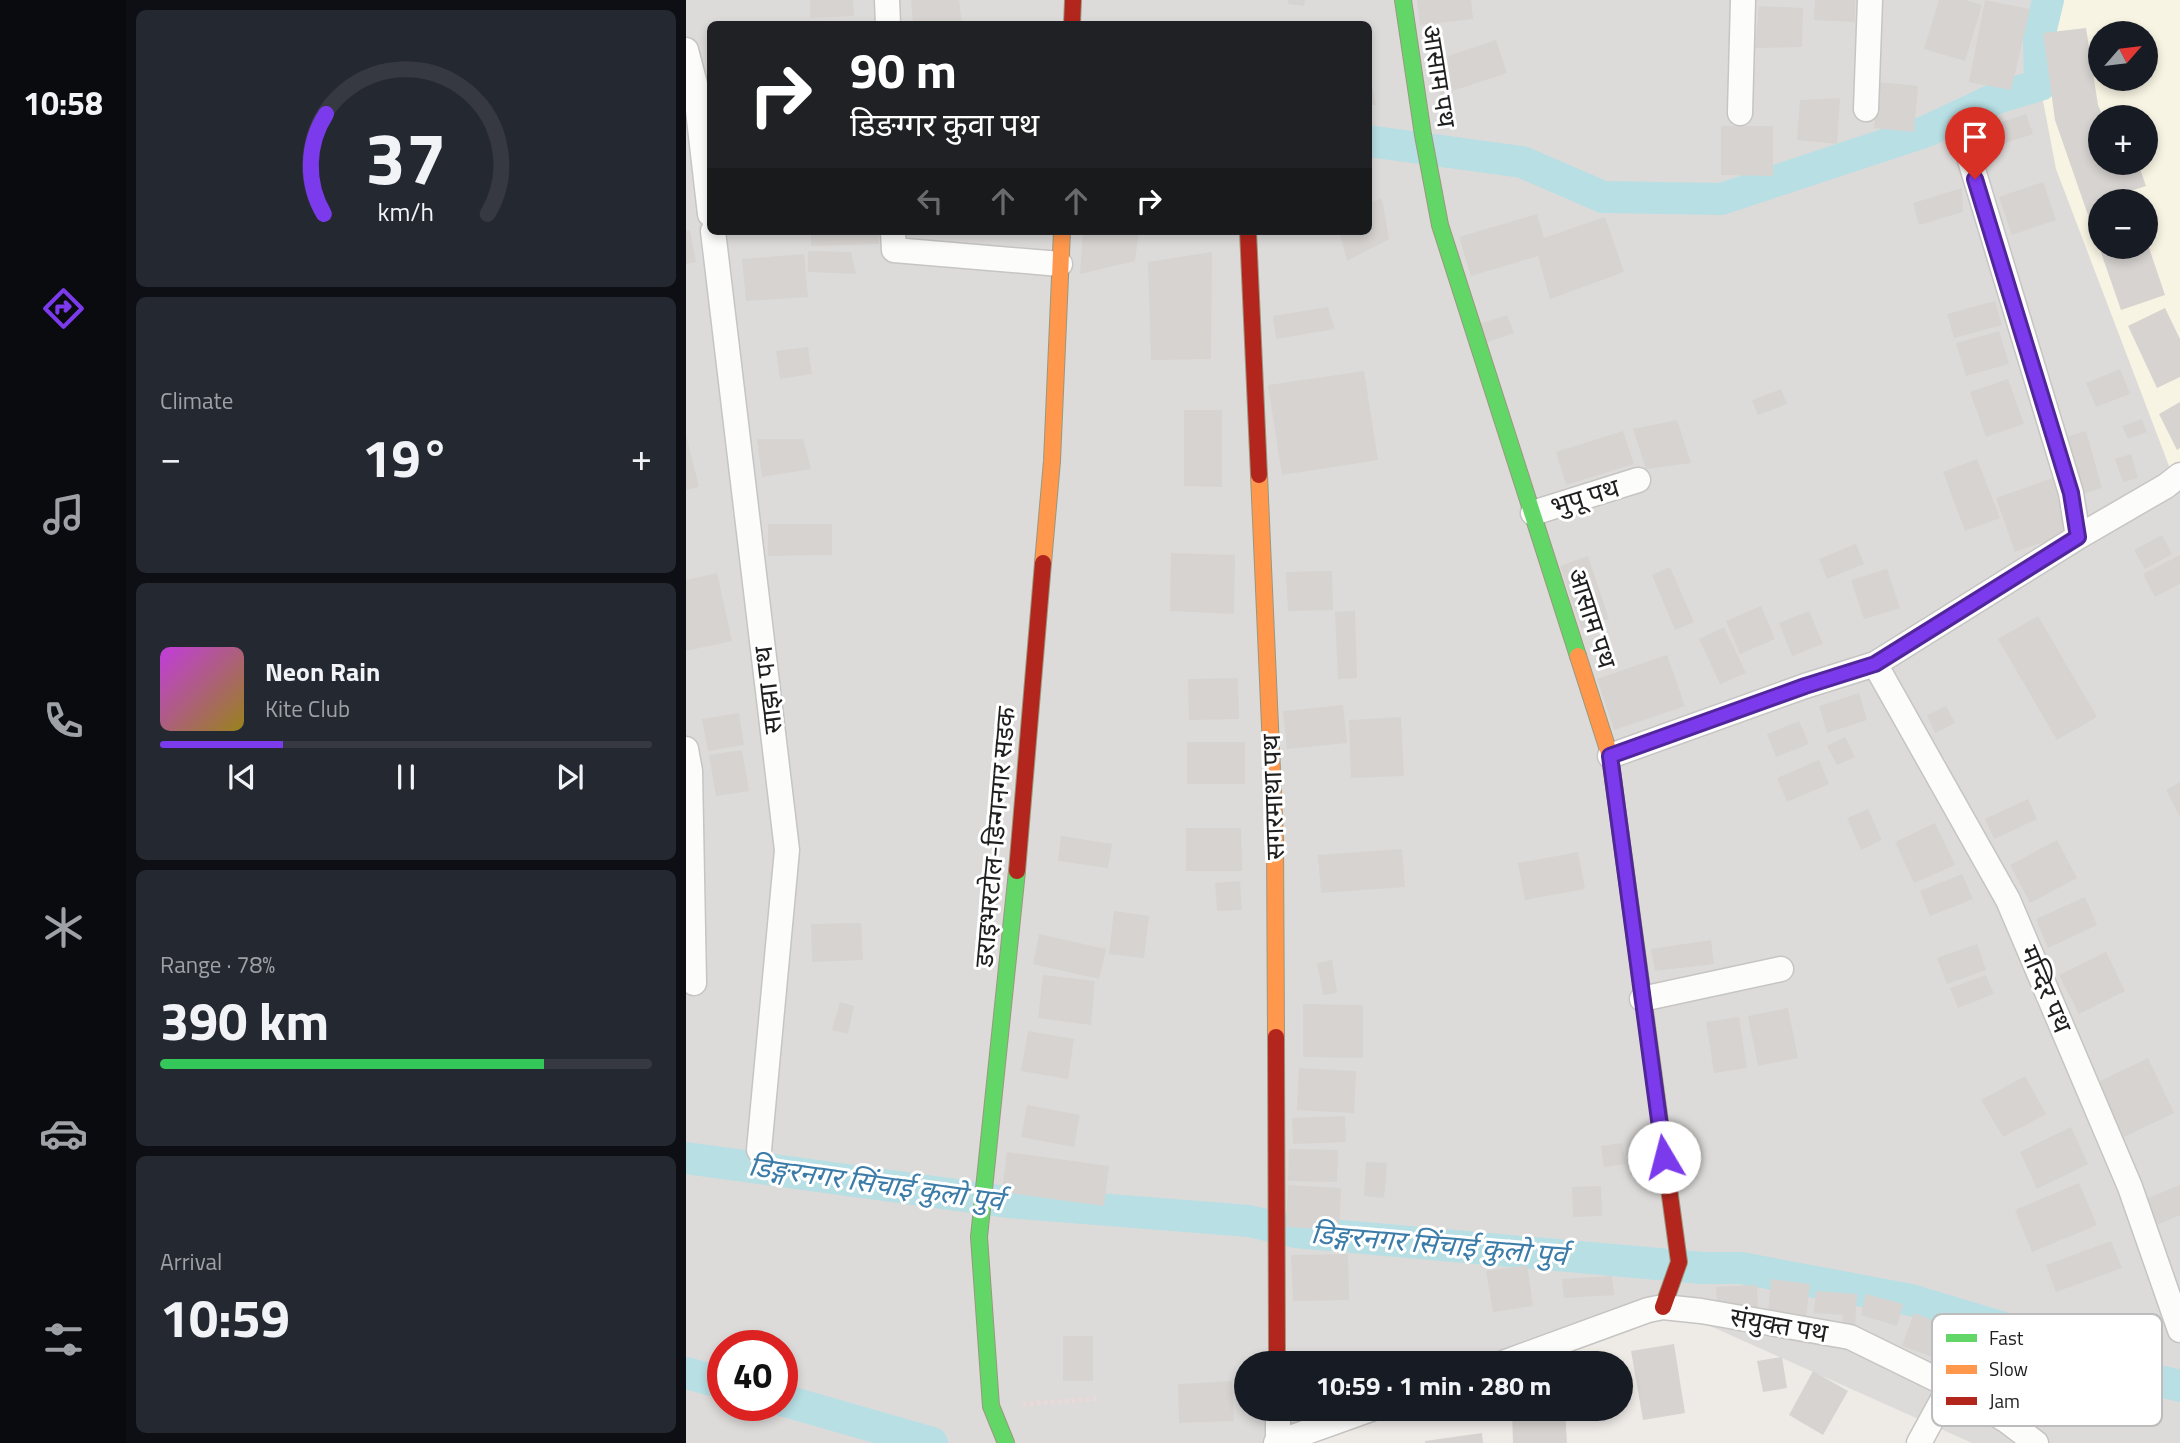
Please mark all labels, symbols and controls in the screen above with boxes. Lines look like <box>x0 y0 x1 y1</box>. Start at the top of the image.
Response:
north arrow <box>2088 21 2158 91</box>
map controls <box>2088 21 2158 259</box>
street label: आसाम पथ <box>1412 22 1467 130</box>
text: 90 m <box>850 32 957 107</box>
icon: right <box>735 49 826 140</box>
text: 10:58 <box>23 79 103 127</box>
text: डिङग्गर कुवा पथ <box>850 100 1039 148</box>
text: 37 <box>365 103 447 213</box>
button: + <box>2088 105 2158 175</box>
pin <box>1945 107 2005 179</box>
icon: arrive <box>1956 118 1994 156</box>
icon: left <box>911 182 949 220</box>
icon: ahead <box>984 182 1022 220</box>
icon: ahead <box>1057 182 1095 220</box>
icon: right <box>1130 182 1168 220</box>
button: − <box>2088 189 2158 259</box>
text: km/h <box>378 193 434 231</box>
icon: directions <box>39 284 88 333</box>
text: Climate <box>160 383 233 418</box>
text: 19° <box>362 418 450 497</box>
text: − <box>160 428 181 486</box>
text: + <box>631 428 652 486</box>
street label: भुपू पथ <box>1546 468 1624 525</box>
icon: music <box>39 490 88 539</box>
street label: आसाम पथ <box>1558 563 1627 673</box>
street label: साझा पथ <box>743 644 792 736</box>
text: Neon Rain <box>265 652 380 691</box>
text: Kite Club <box>265 691 350 726</box>
icon: phone <box>39 696 88 745</box>
street label: डराइभरटोल-डिन्गनगर सडक <box>964 704 1025 970</box>
street label: सगरमाथा पथ <box>1251 733 1294 860</box>
icon: previous <box>223 758 261 796</box>
icon: pause <box>387 758 425 796</box>
icon: next <box>551 758 589 796</box>
icon: climate <box>39 903 88 952</box>
street label: मन्दिर पथ <box>2011 939 2083 1039</box>
text: Range · 78% <box>160 947 275 982</box>
text: 390 km <box>160 981 329 1060</box>
icon: car <box>39 1109 88 1158</box>
position arrow <box>1627 1120 1701 1194</box>
water label: डिङ्गरनगर सिंचाई कुलो पुर्व <box>746 1143 1013 1223</box>
water label: डिङ्गरनगर सिंचाई कुलो पुर्व <box>1309 1211 1576 1277</box>
text: Arrival <box>160 1244 222 1279</box>
text: 10:59 <box>160 1278 290 1357</box>
street label: संयुक्त पथ <box>1727 1297 1831 1352</box>
legend <box>1932 1314 2162 1426</box>
icon: filters <box>39 1315 88 1364</box>
text: Fast <box>1989 1323 2024 1352</box>
speed limit sign: 40 <box>707 1330 798 1421</box>
text: Slow <box>1989 1354 2028 1383</box>
text: 10:59 · 1 min · 280 m <box>1316 1366 1551 1405</box>
text: Jam <box>1989 1386 2020 1415</box>

